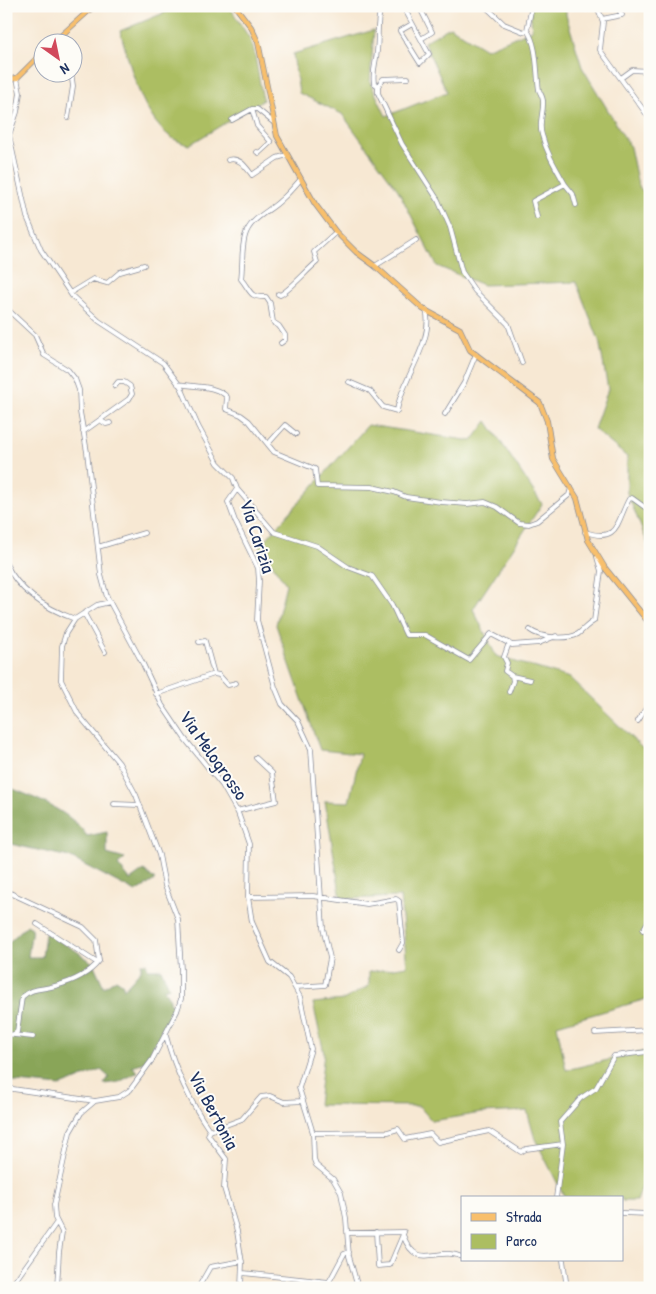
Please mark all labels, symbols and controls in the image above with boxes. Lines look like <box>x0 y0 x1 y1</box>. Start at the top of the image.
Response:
north arrow <box>32 32 82 82</box>
text: N <box>57 59 74 80</box>
street label: Via Carizia <box>234 496 282 577</box>
street label: Via Melogrosso <box>174 705 255 805</box>
street label: Via Bertonia <box>182 1066 246 1154</box>
legend <box>461 1196 624 1262</box>
text: Strada <box>506 1206 542 1227</box>
text: Parco <box>506 1230 537 1251</box>

